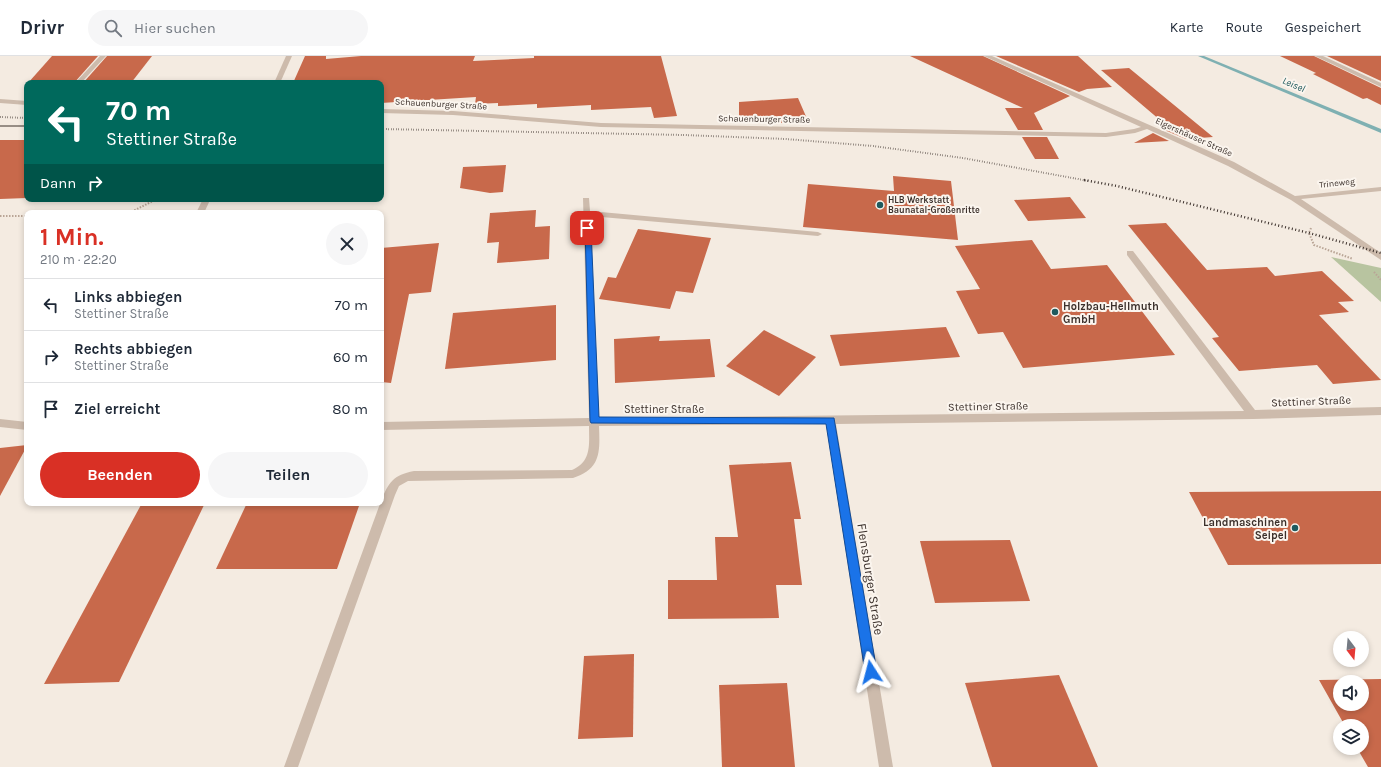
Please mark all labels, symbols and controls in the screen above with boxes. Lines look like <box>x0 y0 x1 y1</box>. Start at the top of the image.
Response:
search box <box>88 10 368 46</box>
text: Drivr <box>20 17 64 39</box>
icon: search <box>102 17 124 39</box>
text: Hier suchen <box>134 19 216 37</box>
text: Karte <box>1170 19 1204 36</box>
text: Route <box>1226 19 1263 36</box>
text: Gespeichert <box>1285 19 1361 36</box>
water label: Leisel <box>1280 75 1307 95</box>
text: 70 m <box>106 94 171 127</box>
icon: left <box>40 96 92 148</box>
street label: Schauenburger Straße <box>395 97 488 111</box>
street label: Schauenburger Straße <box>718 113 811 125</box>
street label: Elgershäuser Straße <box>1154 116 1234 159</box>
text: Stettiner Straße <box>106 128 237 150</box>
icon: right <box>84 172 106 194</box>
text: Dann <box>40 174 76 192</box>
street label: Trineweg <box>1319 176 1355 190</box>
place label: HLB Werkstatt Baunatal-Großenritte <box>888 195 980 215</box>
marker: HLB Werkstatt Baunatal-Großenritte <box>875 200 885 210</box>
pin <box>570 211 604 245</box>
icon: arrive <box>576 217 598 239</box>
text: 1 Min. <box>40 223 104 251</box>
button: close <box>326 223 368 265</box>
text: 210 m · 22:20 <box>40 252 117 267</box>
text: Links abbiegen <box>74 288 182 306</box>
icon: left <box>40 294 62 316</box>
text: 70 m <box>334 296 368 314</box>
place label: Holzbau-Hellmuth GmbH <box>1063 300 1159 326</box>
text: Stettiner Straße <box>74 306 169 321</box>
marker: Holzbau-Hellmuth GmbH <box>1050 307 1060 317</box>
text: Rechts abbiegen <box>74 340 193 358</box>
icon: right <box>40 346 62 368</box>
text: 60 m <box>333 348 368 366</box>
text: Stettiner Straße <box>74 358 169 373</box>
street label: Stettiner Straße <box>1271 394 1352 409</box>
icon: arrive <box>40 398 62 420</box>
street label: Stettiner Straße <box>948 399 1029 414</box>
text: Ziel erreicht <box>74 400 160 418</box>
text: 80 m <box>332 400 368 418</box>
street label: Stettiner Straße <box>624 403 704 416</box>
button: Beenden <box>40 452 200 498</box>
button: Teilen <box>208 452 368 498</box>
place label: Landmaschinen Seipel <box>1203 516 1287 542</box>
street label: Flensburger Straße <box>854 522 887 636</box>
marker: Landmaschinen Seipel <box>1290 523 1300 533</box>
north arrow <box>1333 631 1369 667</box>
map controls <box>1333 631 1369 755</box>
position arrow <box>850 651 892 693</box>
button: sound <box>1333 675 1369 711</box>
button: layers <box>1333 719 1369 755</box>

